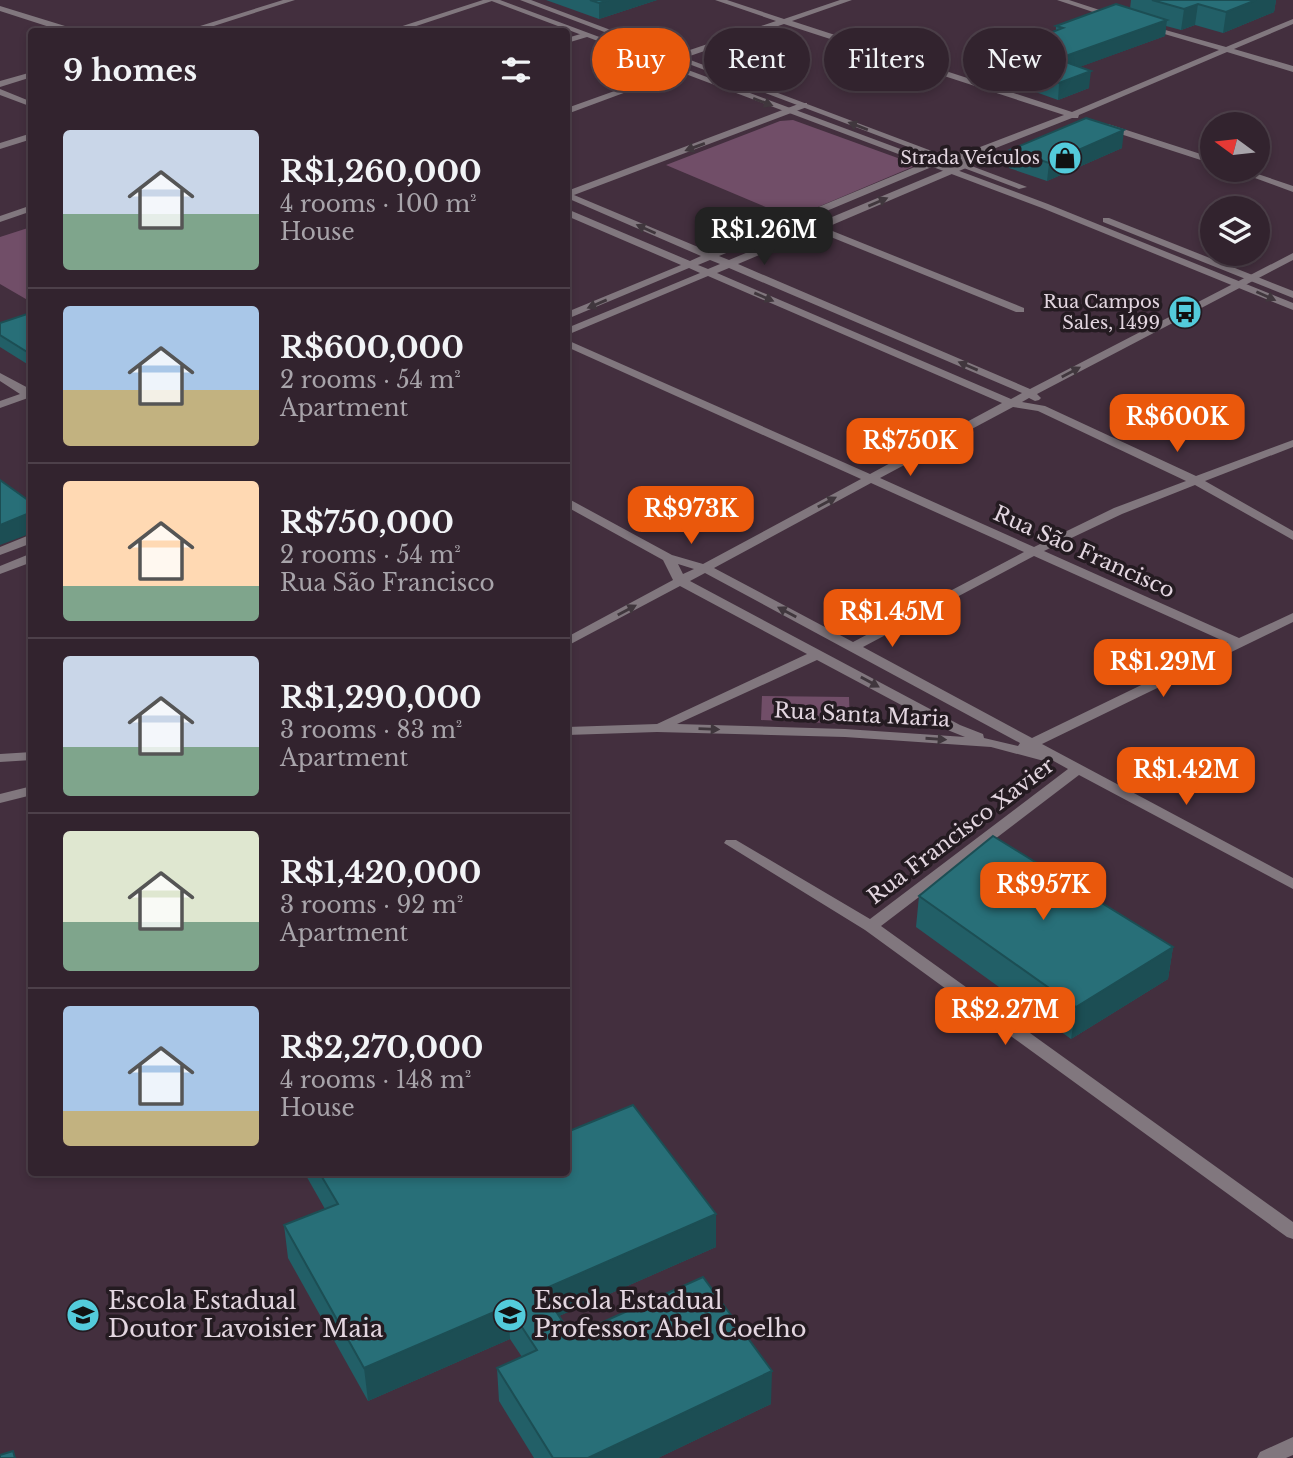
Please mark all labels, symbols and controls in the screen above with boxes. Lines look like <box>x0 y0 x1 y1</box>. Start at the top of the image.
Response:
chip: Buy <box>592 28 690 91</box>
chip: Rent <box>704 28 810 91</box>
chip: Filters <box>824 28 949 91</box>
chip: New <box>963 28 1066 91</box>
icon: filters <box>497 51 535 89</box>
text: 9 homes <box>63 52 197 89</box>
one-way arrow <box>753 97 774 108</box>
north arrow <box>1200 112 1270 182</box>
map controls <box>1200 112 1270 266</box>
one-way arrow <box>847 120 868 131</box>
shop icon: Strada Veículos <box>1046 139 1084 177</box>
one-way arrow <box>684 142 705 153</box>
place label: Strada Veículos <box>900 147 1040 169</box>
text: R$1,260,000 <box>280 153 482 190</box>
icon: home <box>119 158 203 242</box>
text: 4 rooms · 100 m² <box>280 190 477 218</box>
one-way arrow <box>868 196 889 207</box>
button: layers <box>1200 196 1270 266</box>
pin: R$1.26M <box>699 208 829 267</box>
text: R$1.26M <box>711 216 817 244</box>
text: House <box>280 218 355 246</box>
one-way arrow <box>636 223 656 235</box>
one-way arrow <box>1256 290 1277 301</box>
place label: Rua Campos Sales, 1499 <box>1043 291 1160 334</box>
one-way arrow <box>754 292 775 303</box>
bus stop icon: Rua Campos Sales, 1499 <box>1166 293 1204 331</box>
one-way arrow <box>586 298 607 309</box>
text: R$600,000 <box>280 329 464 366</box>
icon: home <box>119 334 203 418</box>
one-way arrow <box>957 361 978 372</box>
text: 2 rooms · 54 m² <box>280 366 461 394</box>
one-way arrow <box>1061 366 1081 377</box>
text: Apartment <box>280 394 408 422</box>
pin: R$600K <box>1120 394 1234 454</box>
text: R$600K <box>1126 403 1228 431</box>
pin: R$750K <box>853 419 967 478</box>
text: R$750K <box>862 427 958 455</box>
pin: R$973K <box>634 486 748 546</box>
text: R$973K <box>644 495 738 523</box>
one-way arrow <box>818 496 837 508</box>
street label: Rua São Francisco <box>989 500 1179 604</box>
text: R$750,000 <box>280 504 454 541</box>
icon: home <box>119 509 203 593</box>
text: 2 rooms · 54 m² <box>280 541 461 569</box>
text: Rua São Francisco <box>280 569 495 597</box>
pin: R$1.45M <box>827 590 957 649</box>
text: R$1.45M <box>840 598 944 626</box>
one-way arrow <box>617 604 637 616</box>
one-way arrow <box>777 606 797 618</box>
pin: R$1.29M <box>1098 640 1228 699</box>
text: R$1.29M <box>1110 648 1216 676</box>
one-way arrow <box>860 676 880 688</box>
text: R$1,290,000 <box>280 679 482 716</box>
icon: home <box>119 684 203 768</box>
street label: Rua Santa Maria <box>773 697 951 733</box>
text: 3 rooms · 83 m² <box>280 716 462 744</box>
one-way arrow <box>698 724 720 735</box>
one-way arrow <box>925 734 947 745</box>
text: Apartment <box>280 744 408 772</box>
pin: R$1.42M <box>1121 748 1251 807</box>
street label: Rua Francisco Xavier <box>863 752 1059 910</box>
text: R$1.42M <box>1133 756 1239 784</box>
text: R$1,420,000 <box>280 854 481 891</box>
icon: home <box>119 859 203 943</box>
pin: R$957K <box>986 862 1100 922</box>
text: R$957K <box>996 871 1090 899</box>
text: 3 rooms · 92 m² <box>280 891 463 919</box>
text: Apartment <box>280 919 408 947</box>
pin: R$2.27M <box>940 988 1070 1047</box>
text: R$2.27M <box>951 996 1059 1024</box>
text: R$2,270,000 <box>280 1029 483 1066</box>
icon: home <box>119 1034 203 1118</box>
text: 4 rooms · 148 m² <box>280 1066 471 1094</box>
text: House <box>280 1094 355 1122</box>
place label: Escola Estadual Doutor Lavoisier Maia <box>108 1286 384 1343</box>
place label: Escola Estadual Professor Abel Coelho <box>534 1286 806 1343</box>
school or university icon: Escola Estadual Doutor Lavoisier Maia <box>64 1296 102 1334</box>
school or university icon: Escola Estadual Professor Abel Coelho <box>491 1296 529 1334</box>

